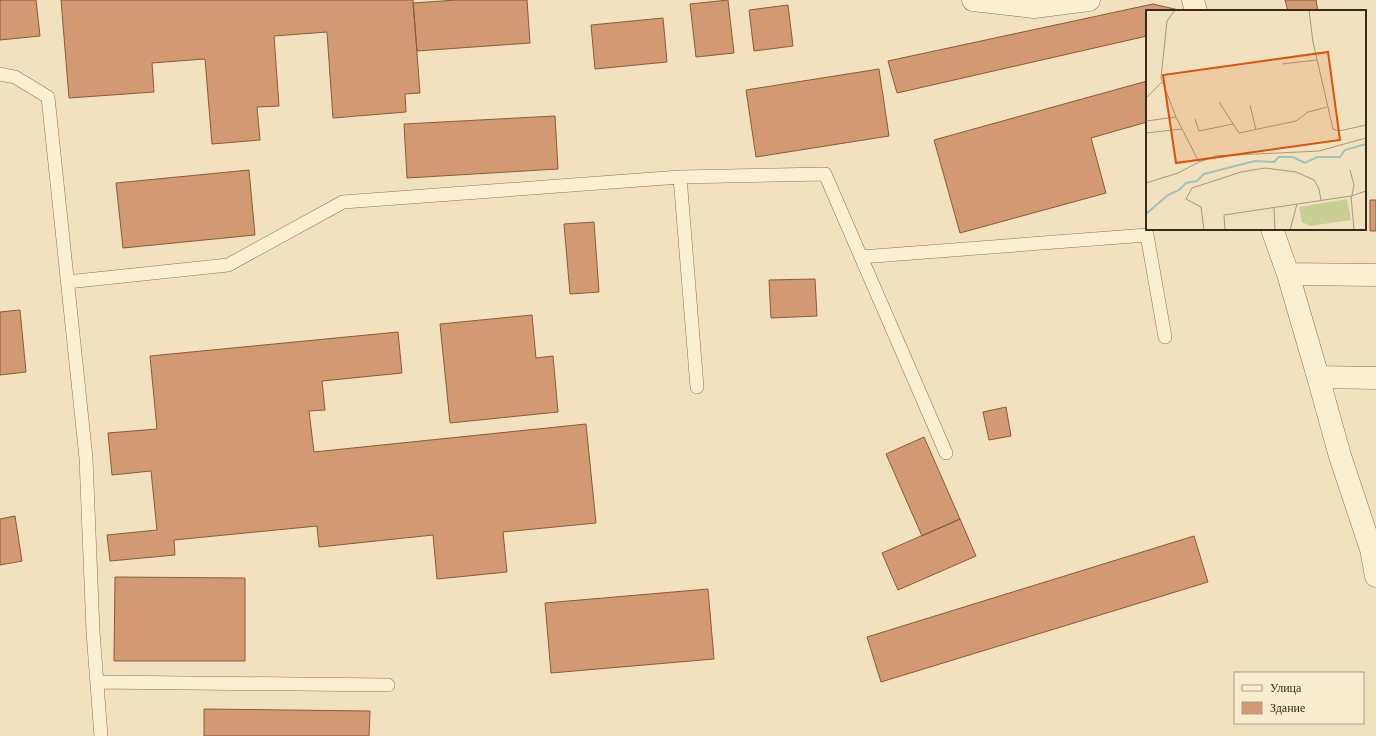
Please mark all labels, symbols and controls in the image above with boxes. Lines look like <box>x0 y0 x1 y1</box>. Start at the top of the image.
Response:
inset map <box>1146 10 1366 230</box>
legend <box>1234 672 1364 724</box>
text: Улица <box>1270 680 1302 695</box>
text: Здание <box>1270 700 1305 715</box>

